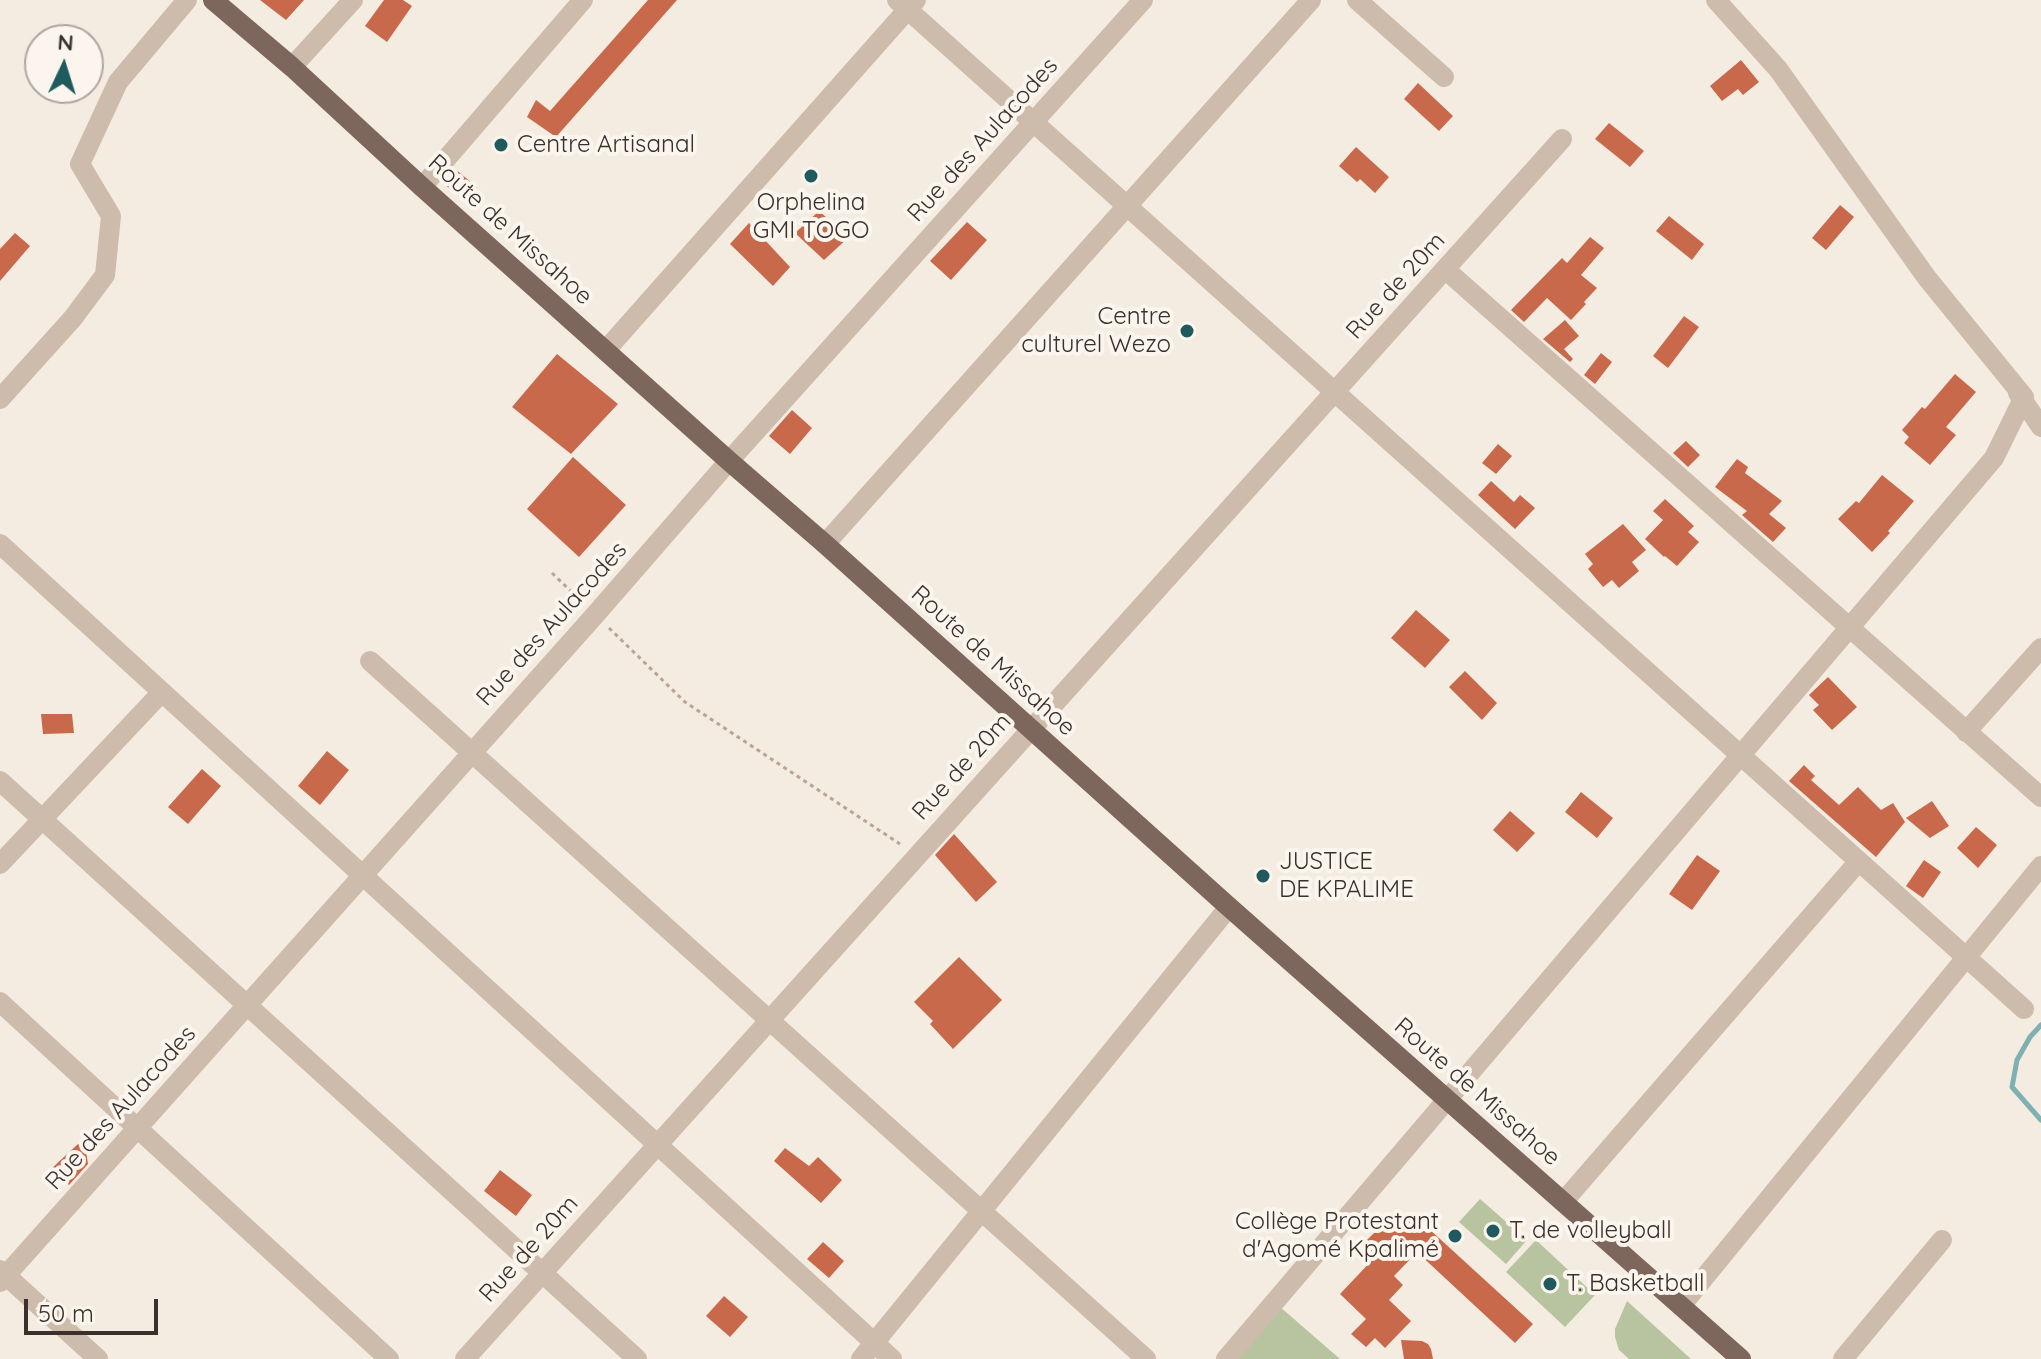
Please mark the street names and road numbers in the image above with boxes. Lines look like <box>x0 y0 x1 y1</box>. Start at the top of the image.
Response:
street label: Rue des Aulacodes <box>902 52 1064 228</box>
street label: Route de Missahoe <box>422 149 598 311</box>
street label: Rue de 20m <box>1341 227 1451 345</box>
street label: Rue des Aulacodes <box>471 536 633 712</box>
street label: Route de Missahoe <box>905 580 1081 742</box>
street label: Rue de 20m <box>907 708 1017 826</box>
street label: Route de Missahoe <box>1388 1012 1566 1172</box>
street label: Rue des Aulacodes <box>40 1020 202 1196</box>
street label: Rue de 20m <box>474 1190 584 1308</box>

